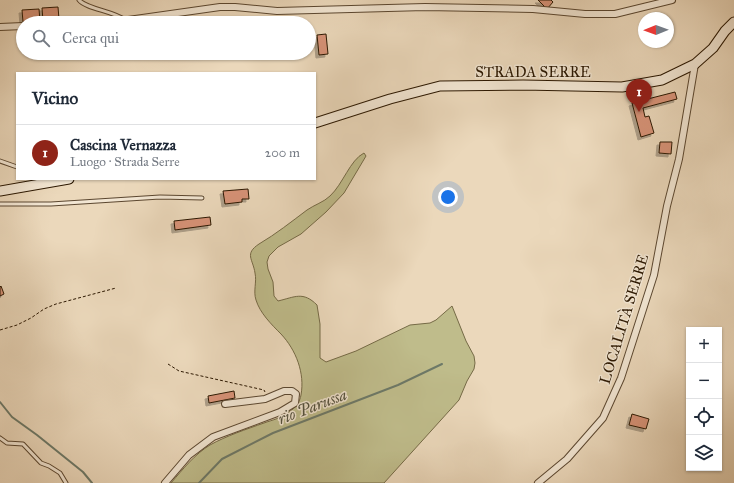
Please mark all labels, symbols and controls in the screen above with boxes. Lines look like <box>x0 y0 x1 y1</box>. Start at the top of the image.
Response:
north arrow <box>638 12 674 48</box>
search box <box>16 16 316 60</box>
icon: search <box>30 27 52 49</box>
text: Cerca qui <box>62 29 119 47</box>
street label: STRADA SERRE <box>475 63 591 81</box>
pin: 1 <box>626 79 652 112</box>
text: Vicino <box>32 88 78 109</box>
text: Cascina Vernazza <box>70 136 176 154</box>
text: 1 <box>42 145 48 161</box>
text: 200 m <box>265 145 300 161</box>
text: Luogo · Strada Serre <box>70 154 180 170</box>
your location <box>438 187 458 207</box>
street label: LOCALITÀ SERRE <box>595 251 652 386</box>
map controls <box>686 327 722 471</box>
button: + <box>686 327 722 363</box>
button: − <box>686 363 722 399</box>
water label: rio Parussa <box>275 385 350 428</box>
button: locate <box>686 399 722 435</box>
button: layers <box>686 435 722 471</box>

